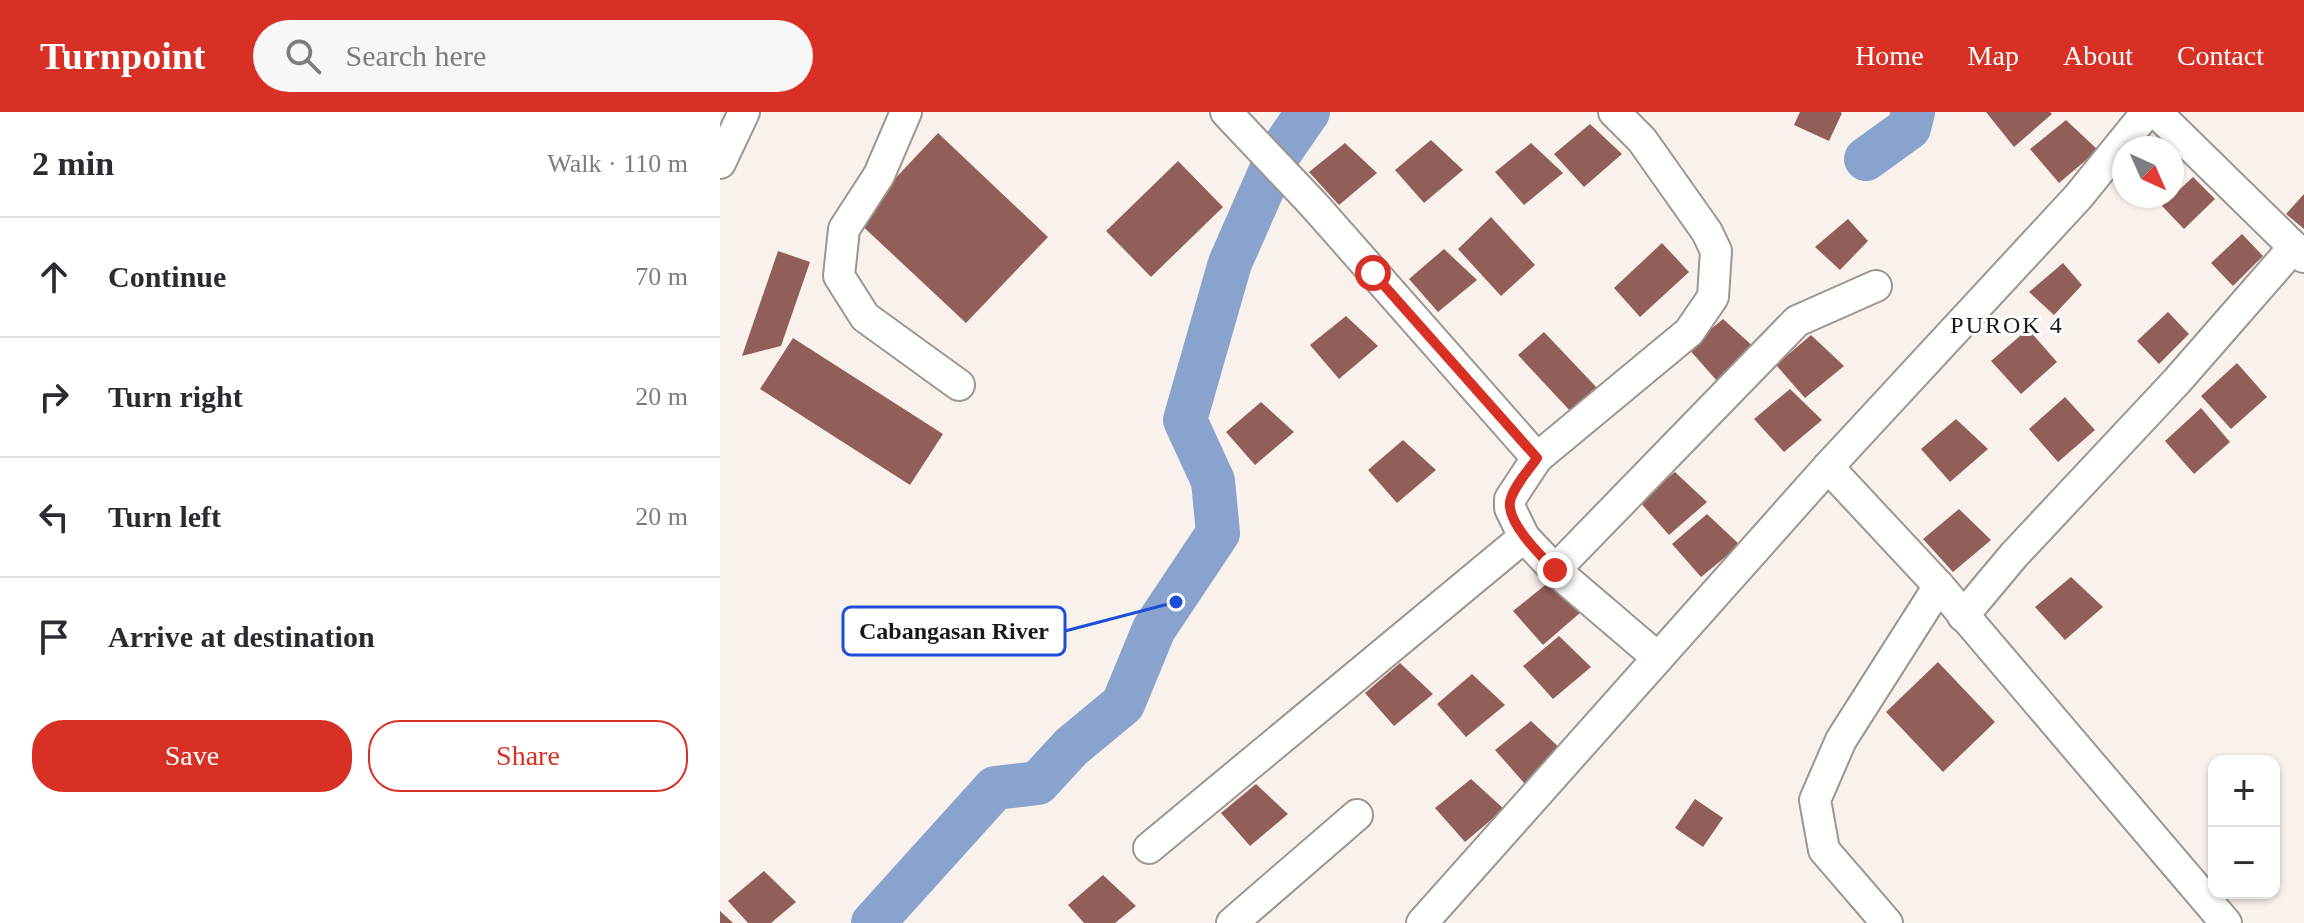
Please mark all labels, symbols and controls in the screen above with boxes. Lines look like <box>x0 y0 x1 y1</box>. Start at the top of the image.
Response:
search box <box>253 20 813 92</box>
icon: search <box>281 34 325 78</box>
text: Turnpoint <box>40 35 205 77</box>
text: Search here <box>345 39 486 72</box>
text: Home <box>1855 40 1924 71</box>
text: Map <box>1968 40 2019 71</box>
text: About <box>2063 40 2133 71</box>
text: Contact <box>2177 40 2264 71</box>
north arrow <box>2112 136 2184 208</box>
text: 2 min <box>32 145 114 182</box>
text: Walk · 110 m <box>547 149 688 178</box>
icon: ahead <box>32 255 76 299</box>
route start <box>1355 255 1391 291</box>
text: Continue <box>108 260 226 293</box>
text: 70 m <box>635 262 688 291</box>
district label: PUROK 4 <box>1950 312 2064 338</box>
icon: right <box>32 375 76 419</box>
text: Turn right <box>108 380 243 413</box>
text: 20 m <box>635 382 688 411</box>
icon: left <box>32 495 76 539</box>
text: Turn left <box>108 500 221 533</box>
text: 20 m <box>635 502 688 531</box>
route end <box>1537 552 1573 588</box>
callout: Cabangasan River <box>843 607 1065 655</box>
icon: arrive <box>32 615 76 659</box>
text: Cabangasan River <box>859 618 1049 644</box>
text: Arrive at destination <box>108 620 375 653</box>
button: Save <box>32 720 352 792</box>
button: Share <box>368 720 688 792</box>
map controls <box>2208 755 2280 899</box>
button: + <box>2208 755 2280 827</box>
button: − <box>2208 827 2280 899</box>

